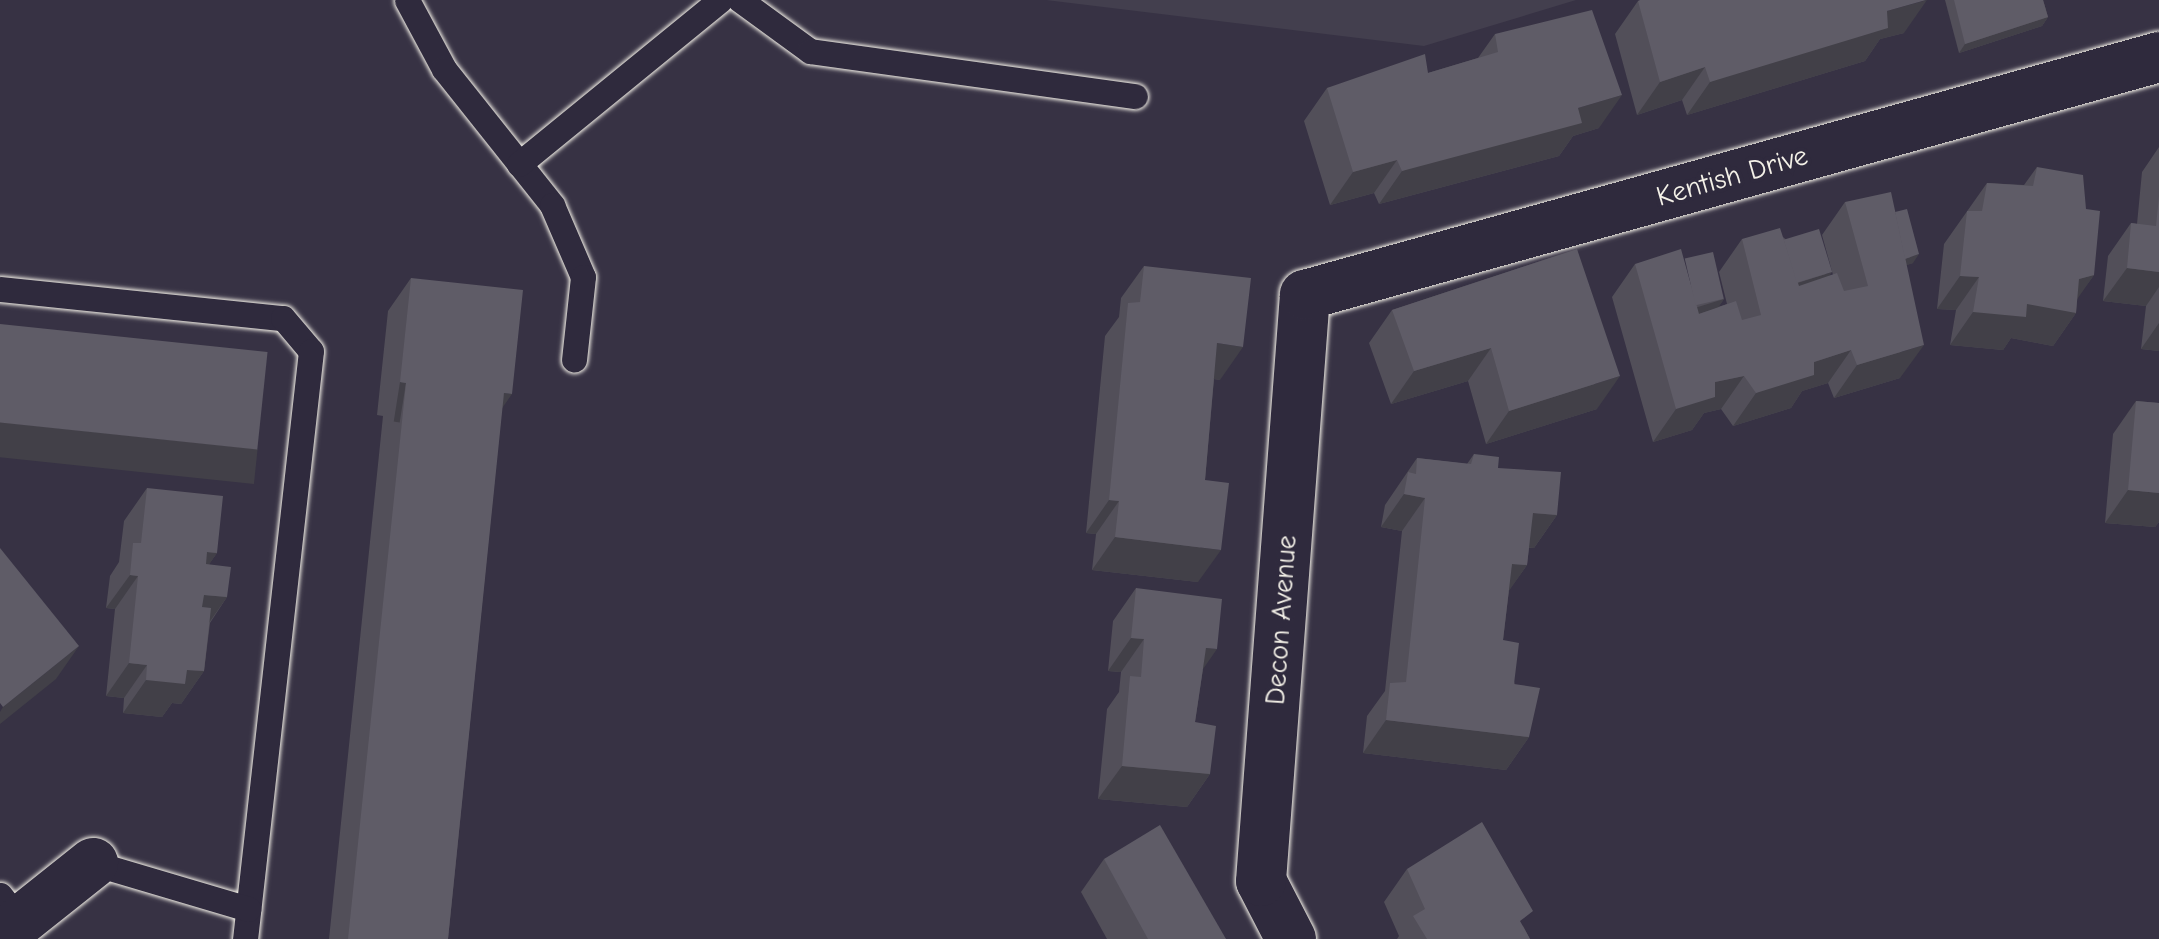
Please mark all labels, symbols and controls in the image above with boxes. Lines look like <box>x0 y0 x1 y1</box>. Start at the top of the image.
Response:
street label: Kentish Drive <box>1652 138 1812 214</box>
street label: Decon Avenue <box>1258 534 1304 706</box>

